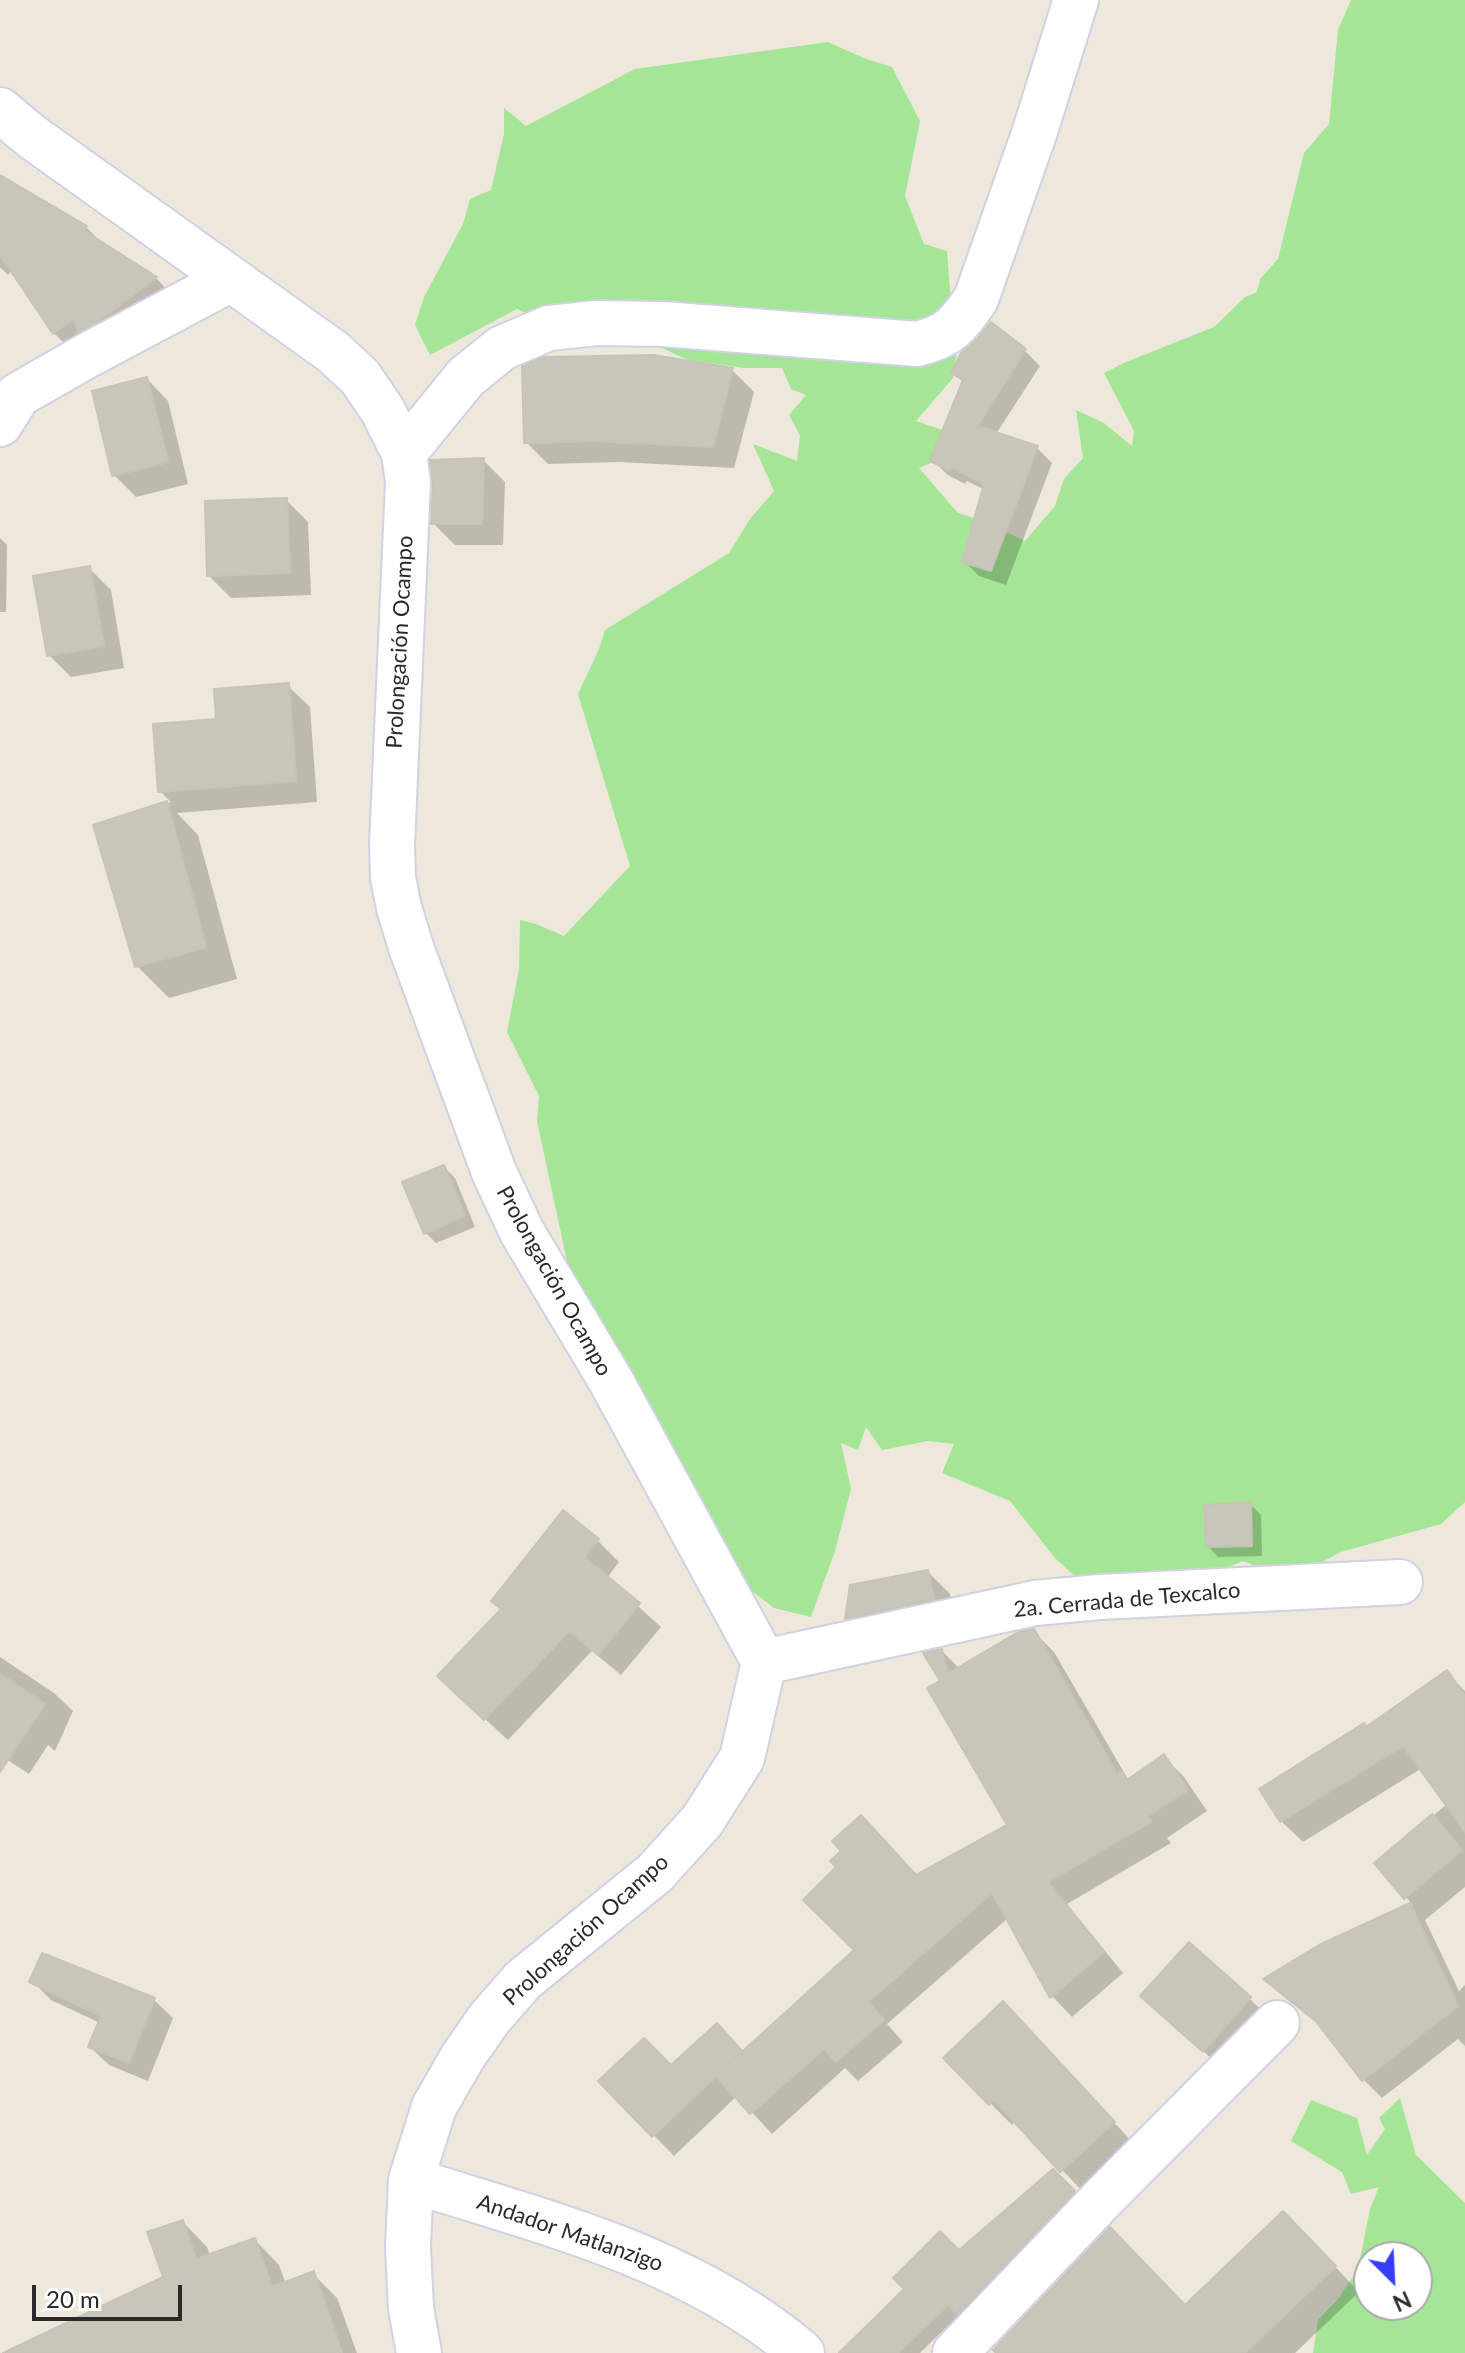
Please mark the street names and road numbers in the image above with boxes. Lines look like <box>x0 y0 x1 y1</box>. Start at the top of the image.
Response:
street label: Prolongación Ocampo <box>381 535 419 749</box>
street label: Prolongación Ocampo <box>491 1181 617 1381</box>
street label: 2a. Cerrada de Texcalco <box>1013 1577 1241 1623</box>
street label: Prolongación Ocampo <box>498 1849 674 2011</box>
street label: Andador Matlanzigo <box>474 2189 666 2277</box>

